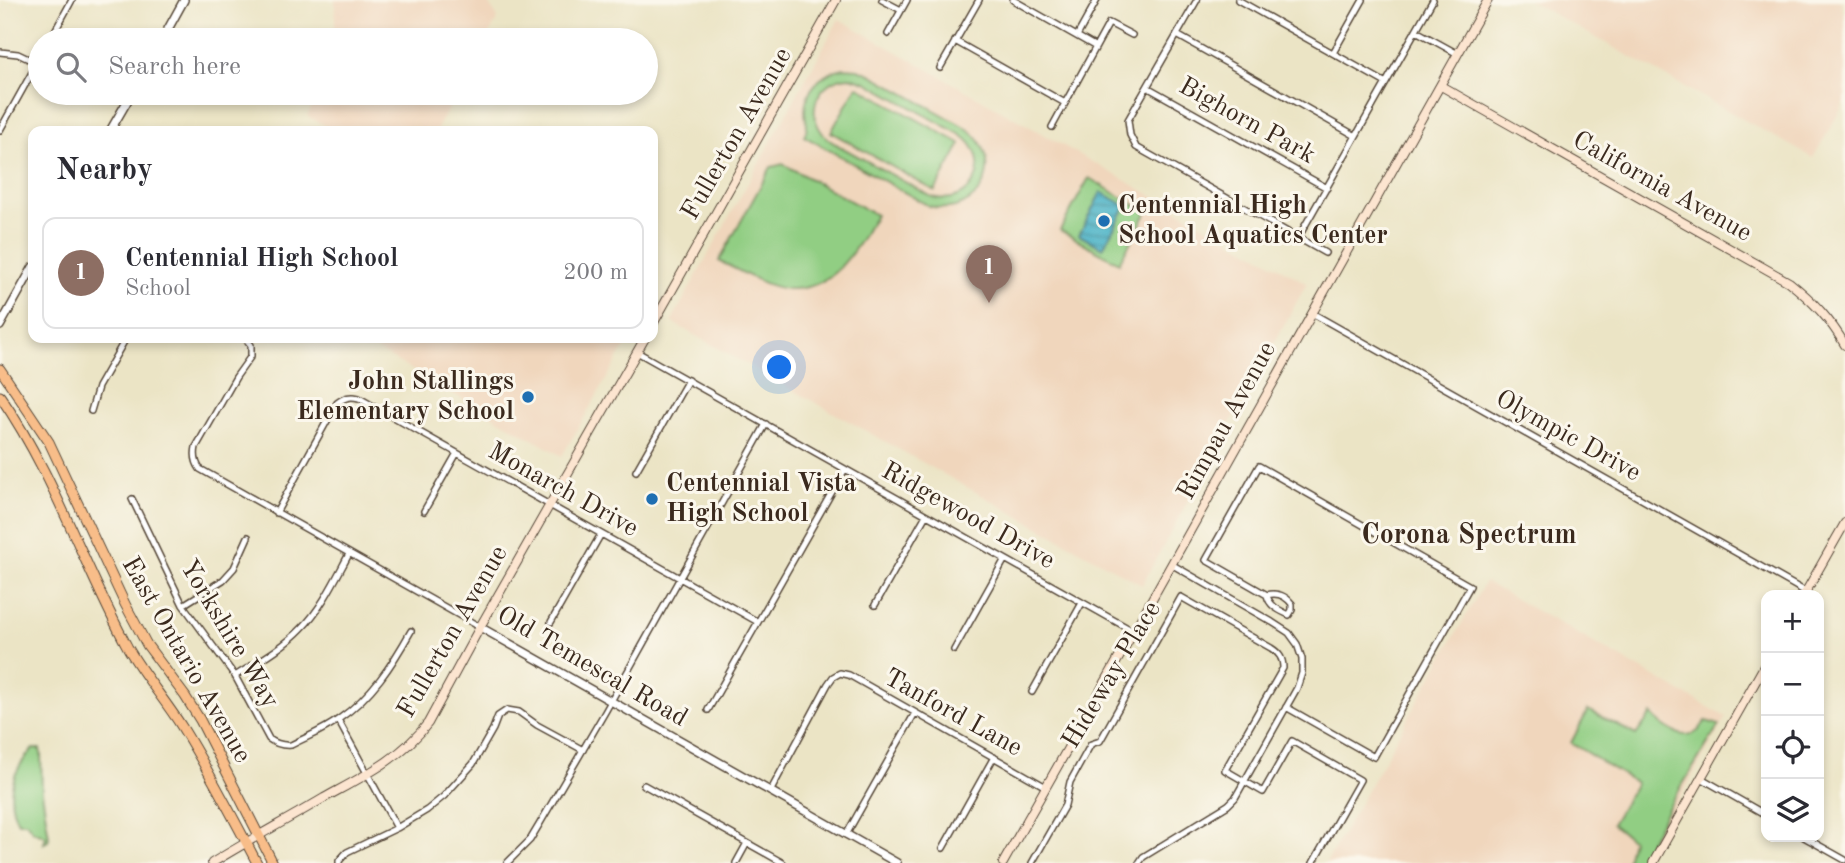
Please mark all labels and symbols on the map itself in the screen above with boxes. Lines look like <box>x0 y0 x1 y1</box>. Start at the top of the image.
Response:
street label: Fullerton Avenue <box>677 43 797 225</box>
street label: Bighorn Park <box>1174 73 1320 169</box>
street label: California Avenue <box>1568 127 1756 247</box>
place label: Centennial High School Aquatics Center <box>1118 193 1388 249</box>
marker: Centennial High School Aquatics Center <box>1096 213 1112 229</box>
pin: 1 <box>966 245 1012 303</box>
street label: Rimpau Avenue <box>1173 338 1281 504</box>
your location <box>762 350 796 384</box>
place label: John Stallings Elementary School <box>296 369 514 425</box>
street label: Olympic Drive <box>1491 386 1645 486</box>
marker: John Stallings Elementary School <box>520 389 536 405</box>
street label: Monarch Drive <box>483 438 643 542</box>
street label: Ridgewood Drive <box>877 458 1059 574</box>
place label: Centennial Vista High School <box>666 471 857 527</box>
marker: Centennial Vista High School <box>644 491 660 507</box>
district label: Corona Spectrum <box>1361 522 1577 550</box>
street label: Fullerton Avenue <box>393 541 513 723</box>
street label: East Ontario Avenue <box>116 553 256 767</box>
street label: Yorkshire Way <box>174 555 284 713</box>
street label: Hideway Place <box>1058 597 1166 753</box>
street label: Old Temescal Road <box>492 602 692 732</box>
street label: Tanford Lane <box>880 664 1026 762</box>

